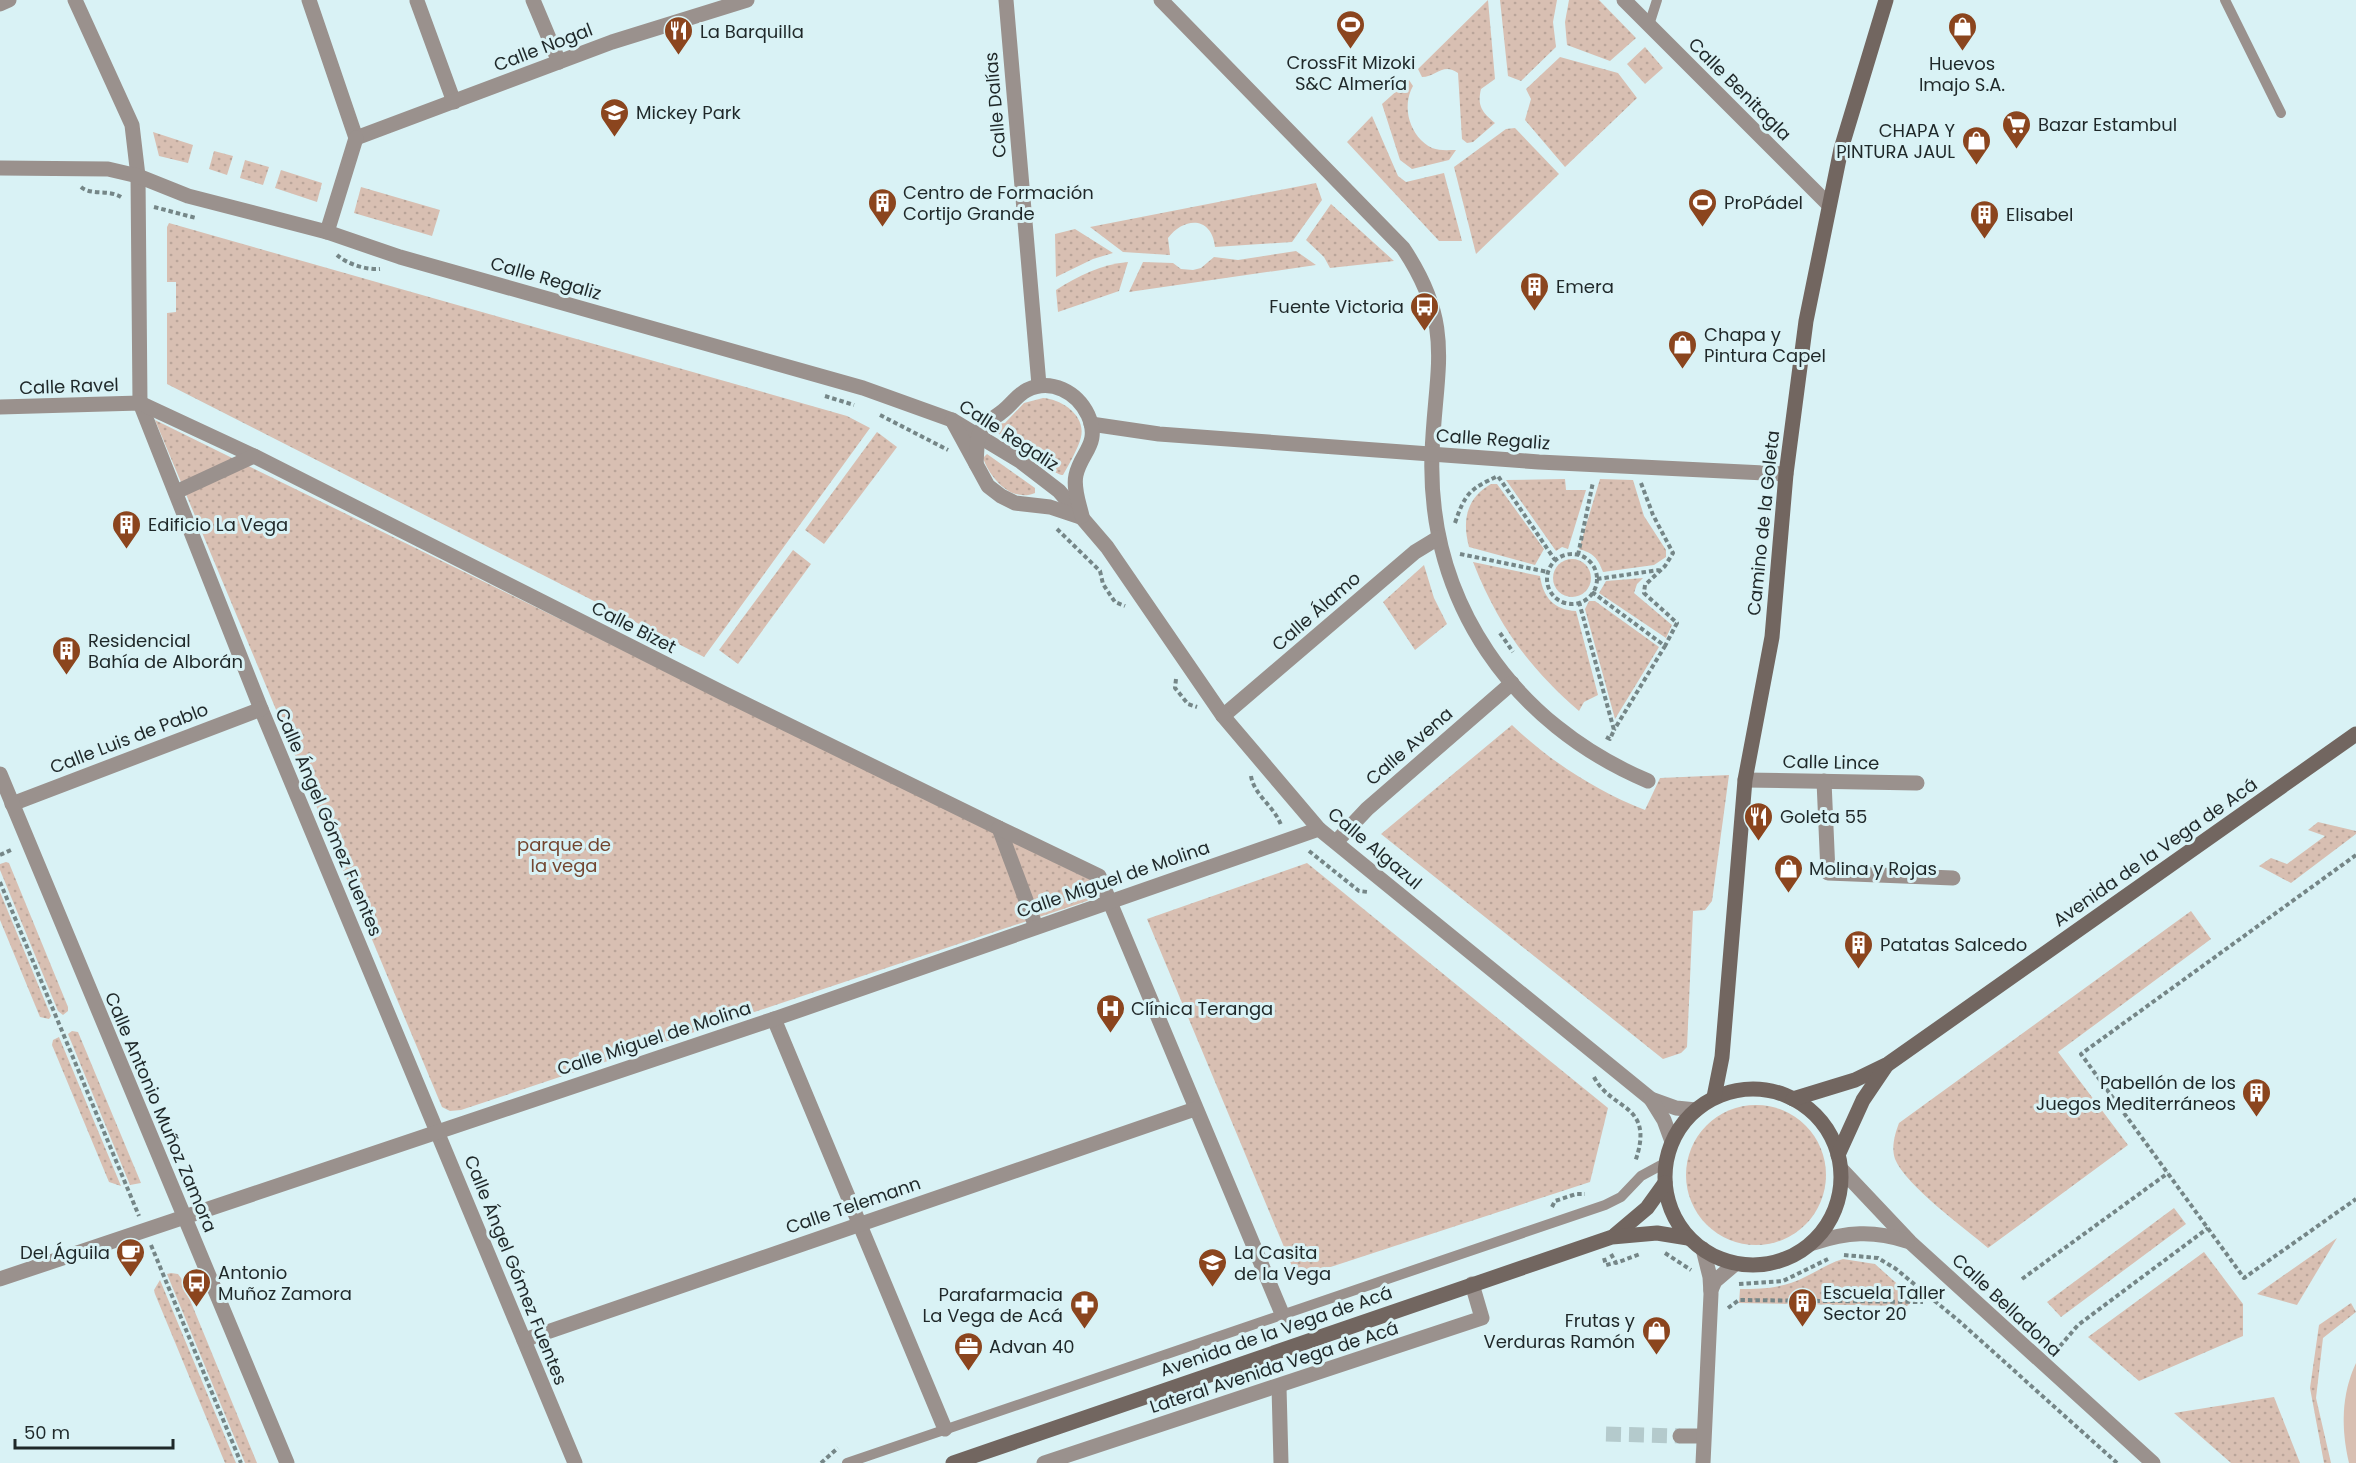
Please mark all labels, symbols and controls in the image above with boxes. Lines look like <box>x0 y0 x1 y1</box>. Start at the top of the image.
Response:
sports icon: CrossFit Mizoki S&C Almería <box>1335 9 1367 51</box>
shop icon: Huevos Imajo S.A. <box>1946 10 1978 52</box>
restaurant icon: La Barquilla <box>663 15 695 57</box>
street label: Calle Nogal <box>490 17 596 77</box>
place label: La Barquilla <box>700 19 804 44</box>
street label: Calle Benitagla <box>1683 32 1797 146</box>
place label: CrossFit Mizoki S&C Almería <box>1286 50 1416 96</box>
street label: Calle Dalías <box>978 51 1012 159</box>
place label: Huevos Imajo S.A. <box>1919 51 2005 97</box>
school or university icon: Mickey Park <box>599 96 631 138</box>
place label: Mickey Park <box>636 100 742 125</box>
supermarket icon: Bazar Estambul <box>2001 108 2033 150</box>
place label: Bazar Estambul <box>2038 112 2177 137</box>
place label: CHAPA Y PINTURA JAUL <box>1836 118 1955 164</box>
shop icon: CHAPA Y PINTURA JAUL <box>1960 124 1992 166</box>
place label: Centro de Formación Cortijo Grande <box>903 180 1094 226</box>
building icon: Centro de Formación Cortijo Grande <box>866 186 898 228</box>
sports icon: ProPádel <box>1687 186 1719 228</box>
place label: ProPádel <box>1724 190 1803 215</box>
building icon: Elisabel <box>1969 198 2001 240</box>
place label: Elisabel <box>2006 202 2073 227</box>
street label: Calle Regaliz <box>488 250 604 306</box>
building icon: Emera <box>1519 270 1551 312</box>
place label: Emera <box>1556 274 1614 299</box>
bus stop icon: Fuente Victoria <box>1409 290 1441 332</box>
place label: Fuente Victoria <box>1269 294 1404 319</box>
place label: Chapa y Pintura Capel <box>1704 322 1826 368</box>
shop icon: Chapa y Pintura Capel <box>1667 328 1699 370</box>
street label: Calle Ravel <box>19 372 119 400</box>
street label: Calle Regaliz <box>954 393 1064 477</box>
street label: Calle Regaliz <box>1435 423 1551 455</box>
street label: Camino de la Goleta <box>1741 429 1785 617</box>
building icon: Edificio La Vega <box>111 508 143 550</box>
place label: Edificio La Vega <box>148 512 288 537</box>
street label: Calle Álamo <box>1266 566 1366 656</box>
street label: Calle Bizet <box>587 595 681 659</box>
place label: Residencial Bahía de Alborán <box>88 628 243 674</box>
building icon: Residencial Bahía de Alborán <box>51 634 83 676</box>
street label: Calle Luis de Pablo <box>46 696 212 780</box>
street label: Calle Avena <box>1360 701 1458 791</box>
street label: Calle Ángel Gómez Fuentes <box>269 704 389 940</box>
street label: Calle Lince <box>1782 749 1880 775</box>
street label: Avenida de la Vega de Acá <box>2048 772 2262 932</box>
restaurant icon: Goleta 55 <box>1743 800 1775 842</box>
street label: Calle Algazul <box>1323 801 1427 895</box>
place label: Goleta 55 <box>1780 804 1867 829</box>
park label: parque de la vega <box>517 832 611 878</box>
street label: Calle Miguel de Molina <box>1013 834 1213 924</box>
shop icon: Molina y Rojas <box>1772 852 1804 894</box>
place label: Molina y Rojas <box>1809 856 1937 881</box>
building icon: Patatas Salcedo <box>1843 928 1875 970</box>
place label: Patatas Salcedo <box>1880 932 2027 957</box>
street label: Calle Antonio Muñoz Zamora <box>99 988 223 1236</box>
hospital icon: Clínica Teranga <box>1094 992 1126 1034</box>
street label: Calle Miguel de Molina <box>554 995 754 1081</box>
place label: Clínica Teranga <box>1131 996 1273 1021</box>
place label: Pabellón de los Juegos Mediterráneos <box>2036 1070 2236 1116</box>
building icon: Pabellón de los Juegos Mediterráneos <box>2241 1076 2273 1118</box>
street label: Calle Ángel Gómez Fuentes <box>458 1151 574 1389</box>
street label: Calle Telemann <box>782 1170 924 1240</box>
cafe icon: Del Águila <box>115 1236 147 1278</box>
place label: Del Águila <box>20 1240 110 1265</box>
place label: La Casita de la Vega <box>1234 1240 1331 1286</box>
school or university icon: La Casita de la Vega <box>1197 1246 1229 1288</box>
street label: Calle Belladona <box>1947 1248 2067 1362</box>
place label: Antonio Muñoz Zamora <box>218 1260 352 1306</box>
bus stop icon: Antonio Muñoz Zamora <box>181 1266 213 1308</box>
street label: Avenida de la Vega de Acá <box>1157 1279 1395 1383</box>
place label: Escuela Taller Sector 20 <box>1823 1280 1946 1326</box>
place label: Parafarmacia La Vega de Acá <box>922 1282 1063 1328</box>
building icon: Escuela Taller Sector 20 <box>1786 1286 1818 1328</box>
pharmacy icon: Parafarmacia La Vega de Acá <box>1068 1288 1100 1330</box>
place label: Frutas y Verduras Ramón <box>1483 1308 1635 1354</box>
shop icon: Frutas y Verduras Ramón <box>1640 1314 1672 1356</box>
street label: Lateral Avenida Vega de Acá <box>1146 1315 1402 1419</box>
office icon: Advan 40 <box>952 1330 984 1372</box>
place label: Advan 40 <box>989 1334 1075 1359</box>
scale bar <box>15 1412 172 1450</box>
text: 50 m <box>24 1420 70 1445</box>

